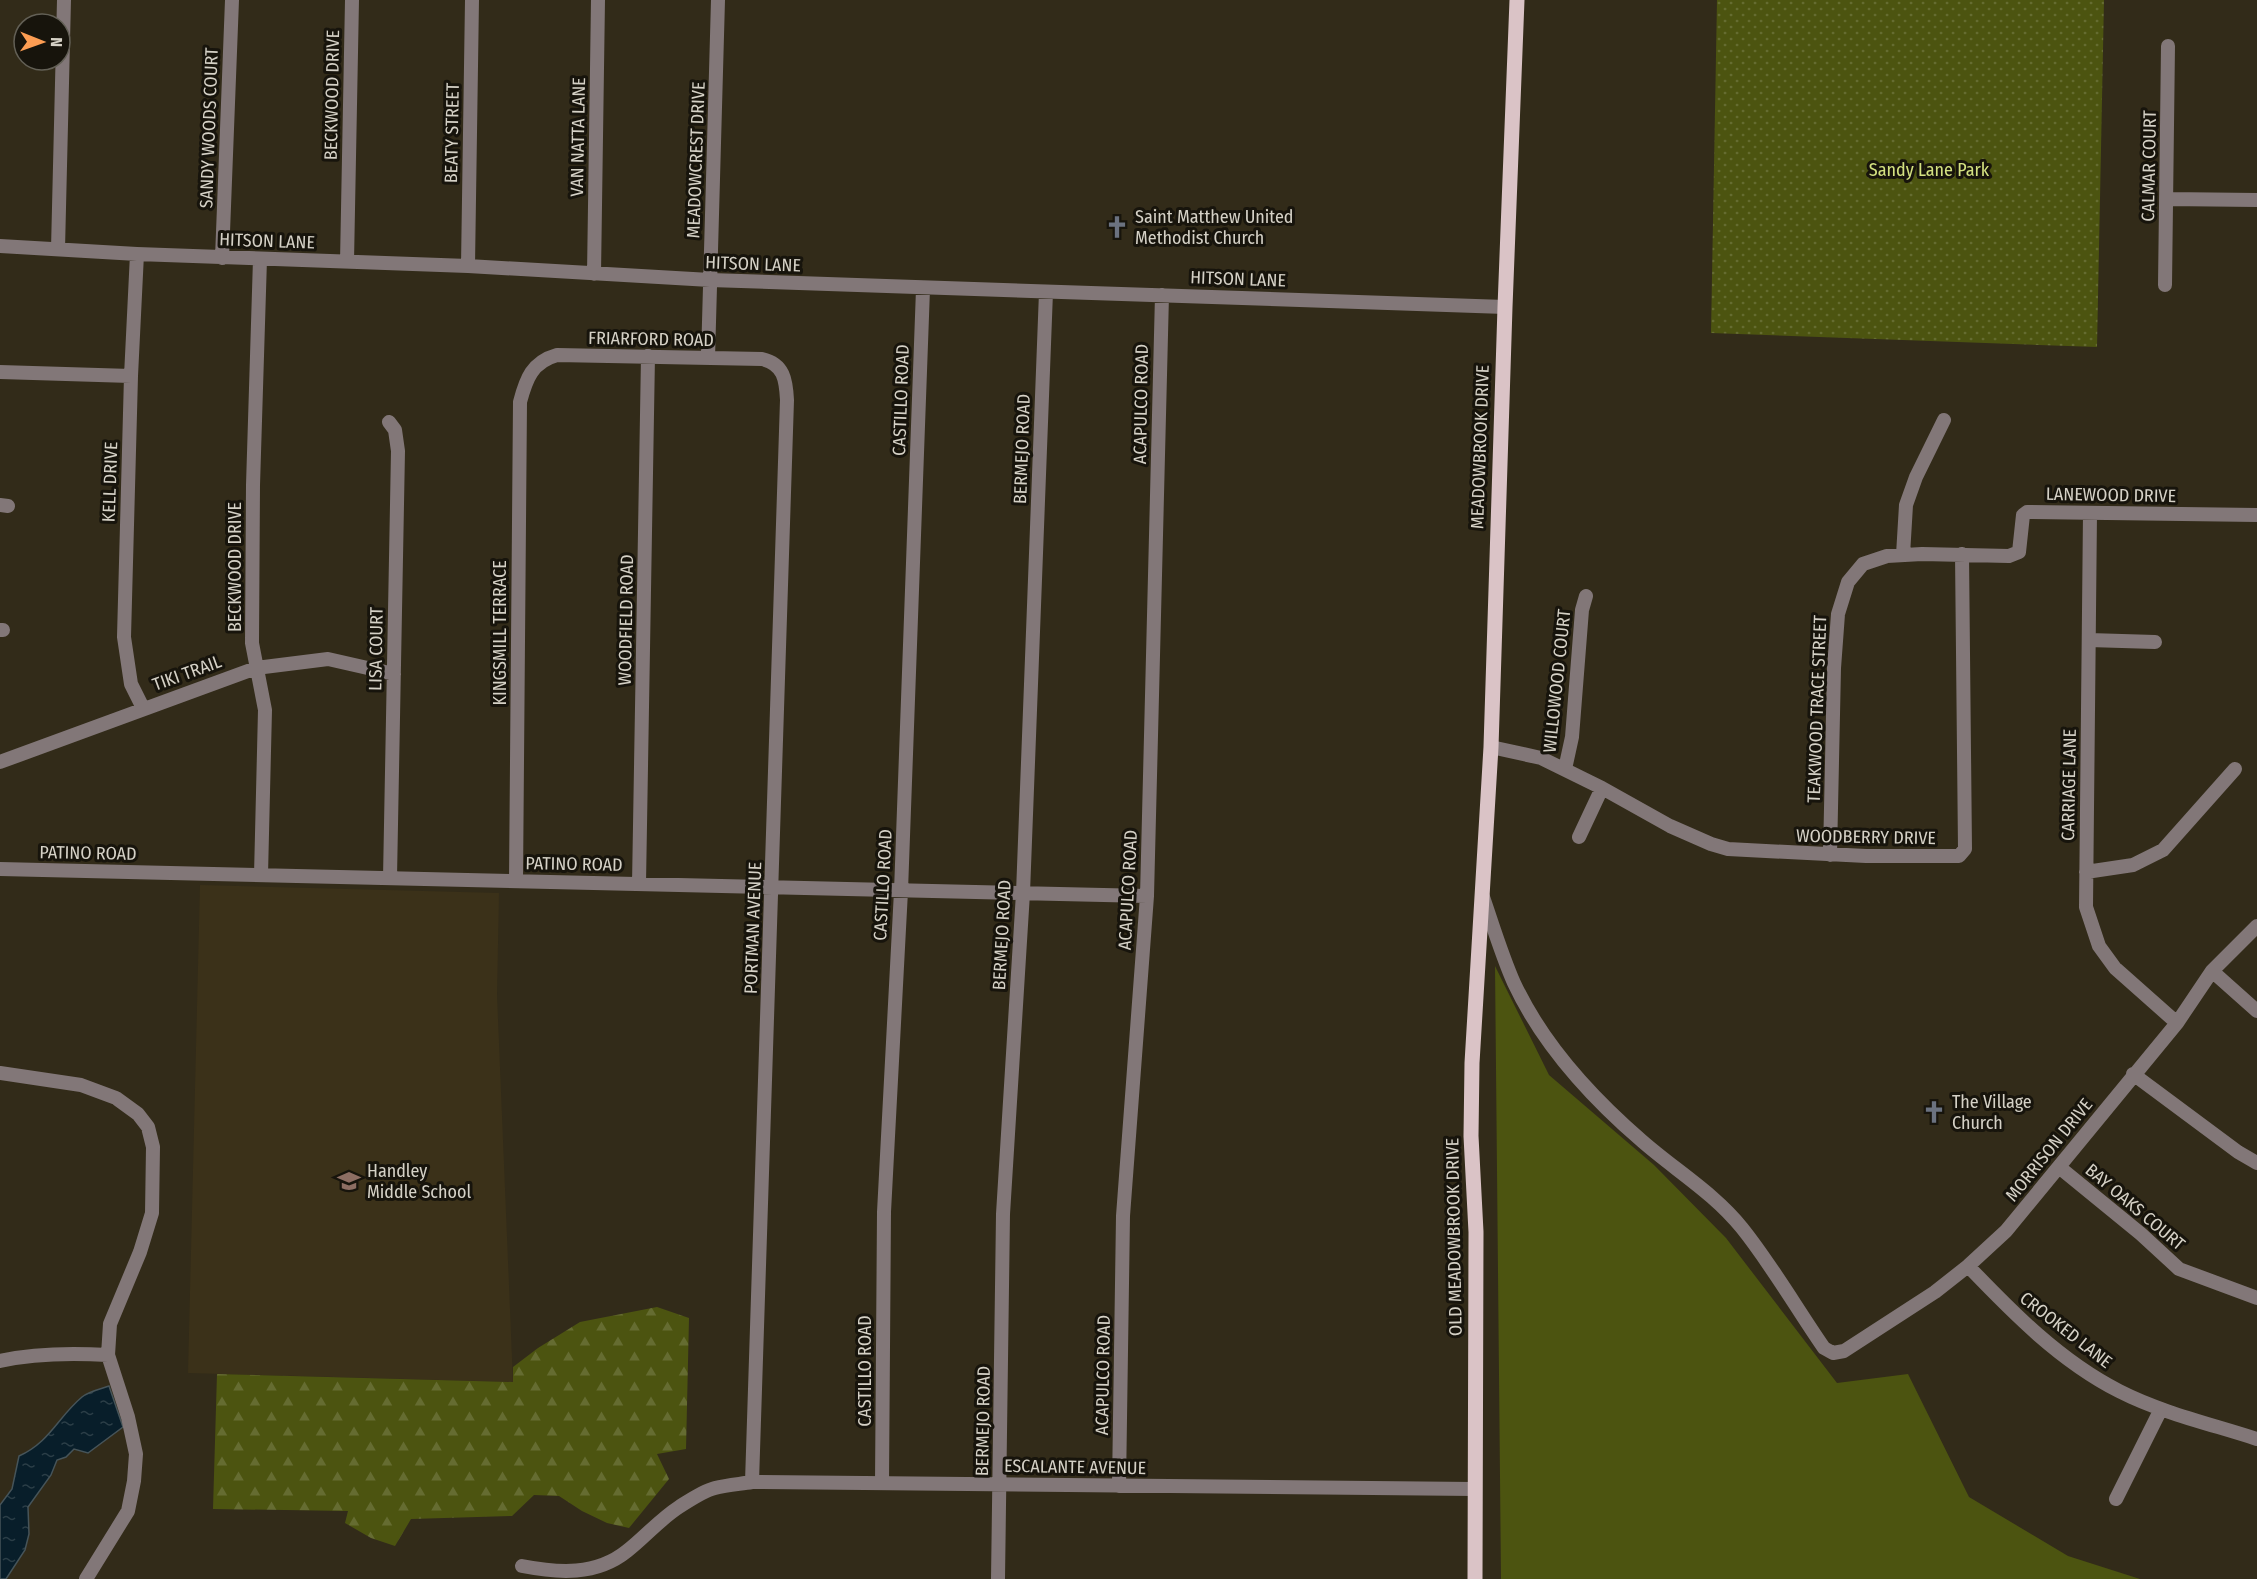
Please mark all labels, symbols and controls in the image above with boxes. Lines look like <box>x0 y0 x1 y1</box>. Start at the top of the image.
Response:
north arrow <box>12 12 72 72</box>
street label: BECKWOOD DRIVE <box>320 30 344 160</box>
text: N <box>47 37 66 47</box>
street label: SANDY WOODS COURT <box>195 47 223 209</box>
street label: VAN NATTA LANE <box>566 77 590 197</box>
street label: MEADOWCREST DRIVE <box>682 81 710 239</box>
street label: BEATY STREET <box>440 82 464 183</box>
street label: CALMAR COURT <box>2137 110 2161 222</box>
park label: Sandy Lane Park <box>1869 159 1990 181</box>
place label: Saint Matthew United Methodist Church <box>1135 206 1293 249</box>
church icon: Saint Matthew United Methodist Church <box>1104 214 1130 240</box>
street label: HITSON LANE <box>219 228 315 254</box>
street label: HITSON LANE <box>705 251 801 277</box>
street label: HITSON LANE <box>1190 266 1286 292</box>
street label: FRIARFORD ROAD <box>588 327 714 351</box>
street label: CASTILLO ROAD <box>888 344 914 456</box>
street label: ACAPULCO ROAD <box>1129 344 1153 464</box>
street label: MEADOWBROOK DRIVE <box>1466 364 1494 530</box>
street label: BERMEJO ROAD <box>1009 393 1035 505</box>
street label: KELL DRIVE <box>98 441 122 523</box>
street label: LANEWOOD DRIVE <box>2046 483 2176 507</box>
street label: BECKWOOD DRIVE <box>224 502 246 632</box>
street label: WOODFIELD ROAD <box>614 554 638 686</box>
street label: KINGSMILL TERRACE <box>489 560 511 706</box>
street label: LISA COURT <box>364 606 388 691</box>
street label: WILLOWOOD COURT <box>1539 608 1576 754</box>
street label: TEAKWOOD TRACE STREET <box>1803 614 1831 803</box>
street label: TIKI TRAIL <box>149 650 225 696</box>
street label: CARRIAGE LANE <box>2057 729 2081 841</box>
street label: WOODBERRY DRIVE <box>1796 825 1936 849</box>
street label: CASTILLO ROAD <box>869 829 897 941</box>
street label: ACAPULCO ROAD <box>1114 829 1142 951</box>
street label: PATINO ROAD <box>39 841 137 865</box>
street label: PATINO ROAD <box>525 852 623 876</box>
street label: PORTMAN AVENUE <box>740 861 766 995</box>
street label: BERMEJO ROAD <box>988 879 1016 991</box>
place label: The Village Church <box>1952 1091 2032 1134</box>
street label: MORRISON DRIVE <box>2001 1094 2097 1206</box>
church icon: The Village Church <box>1921 1099 1947 1125</box>
street label: OLD MEADOWBROOK DRIVE <box>1441 1138 1467 1336</box>
street label: BAY OAKS COURT <box>2081 1159 2190 1255</box>
place label: Handley Middle School <box>367 1160 471 1203</box>
school or university icon: Handley Middle School <box>336 1168 362 1194</box>
street label: CROOKED LANE <box>2016 1287 2116 1373</box>
street label: CASTILLO ROAD <box>854 1315 876 1427</box>
street label: ACAPULCO ROAD <box>1091 1315 1115 1435</box>
street label: BERMEJO ROAD <box>971 1366 995 1476</box>
street label: ESCALANTE AVENUE <box>1004 1455 1146 1479</box>

